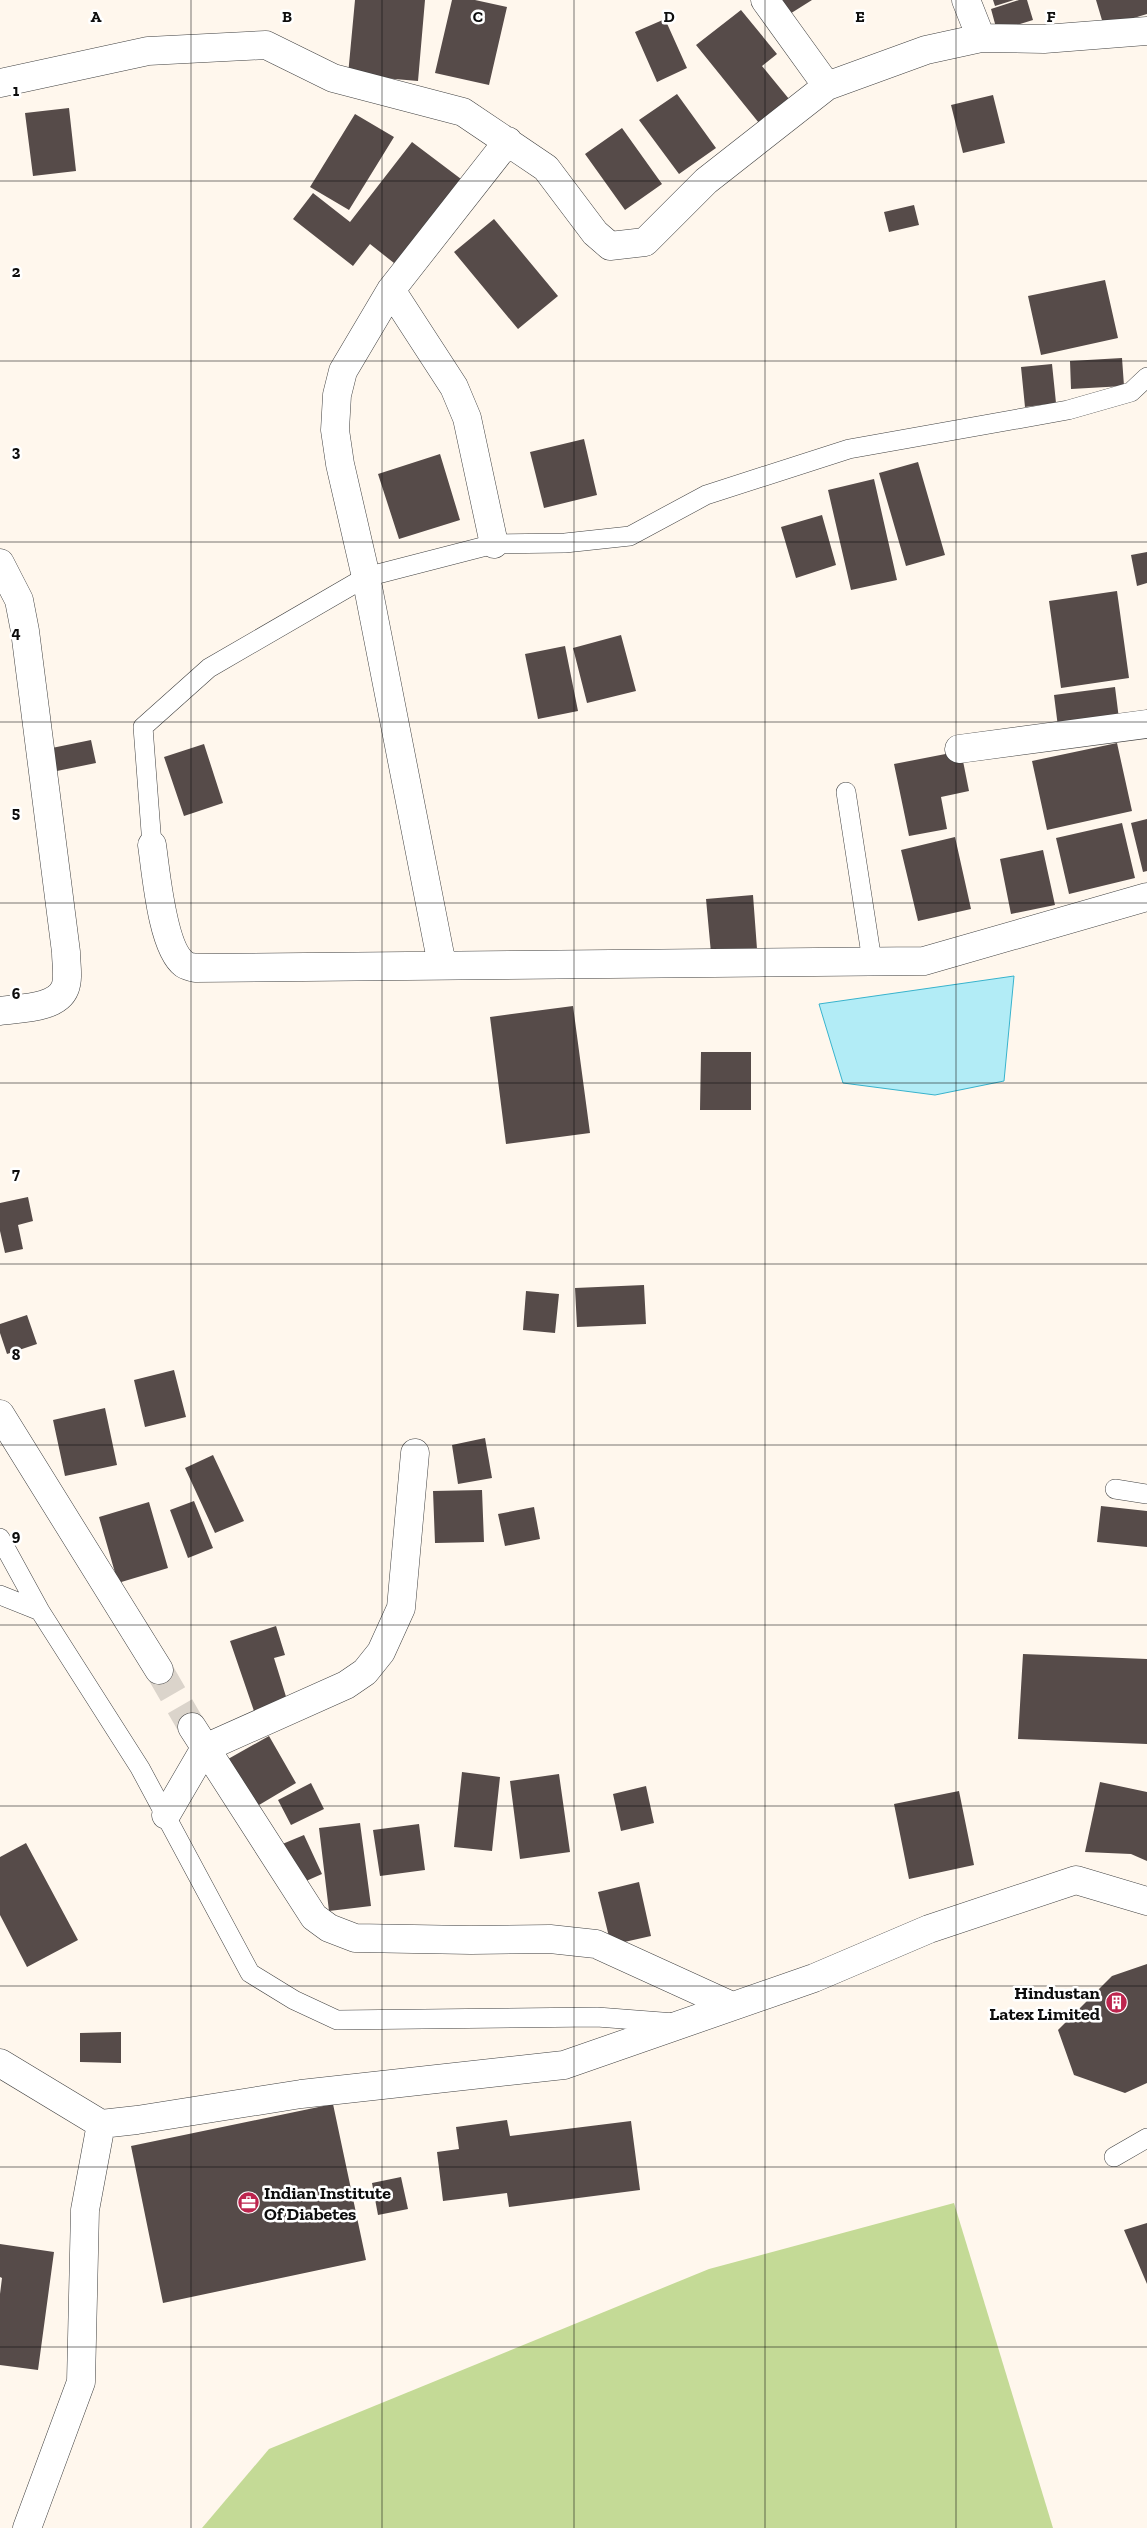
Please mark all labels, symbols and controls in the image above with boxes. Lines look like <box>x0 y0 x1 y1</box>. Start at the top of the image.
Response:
text: A <box>91 7 102 26</box>
text: B <box>282 7 292 26</box>
text: C <box>473 7 483 26</box>
text: D <box>663 7 675 26</box>
text: E <box>855 7 865 26</box>
text: F <box>1046 7 1056 26</box>
text: 1 <box>13 81 20 100</box>
text: 2 <box>12 262 21 281</box>
text: 3 <box>12 442 21 461</box>
text: 4 <box>11 623 21 642</box>
text: 5 <box>12 803 20 822</box>
text: 6 <box>12 984 21 1003</box>
text: 7 <box>12 1164 20 1183</box>
text: 8 <box>12 1345 21 1364</box>
text: 9 <box>12 1526 21 1545</box>
place label: Hindustan Latex Limited <box>989 1982 1101 2025</box>
building icon: Hindustan Latex Limited <box>1104 1991 1128 2015</box>
place label: Indian Institute Of Diabetes <box>264 2182 391 2225</box>
office icon: Indian Institute Of Diabetes <box>236 2191 260 2215</box>

